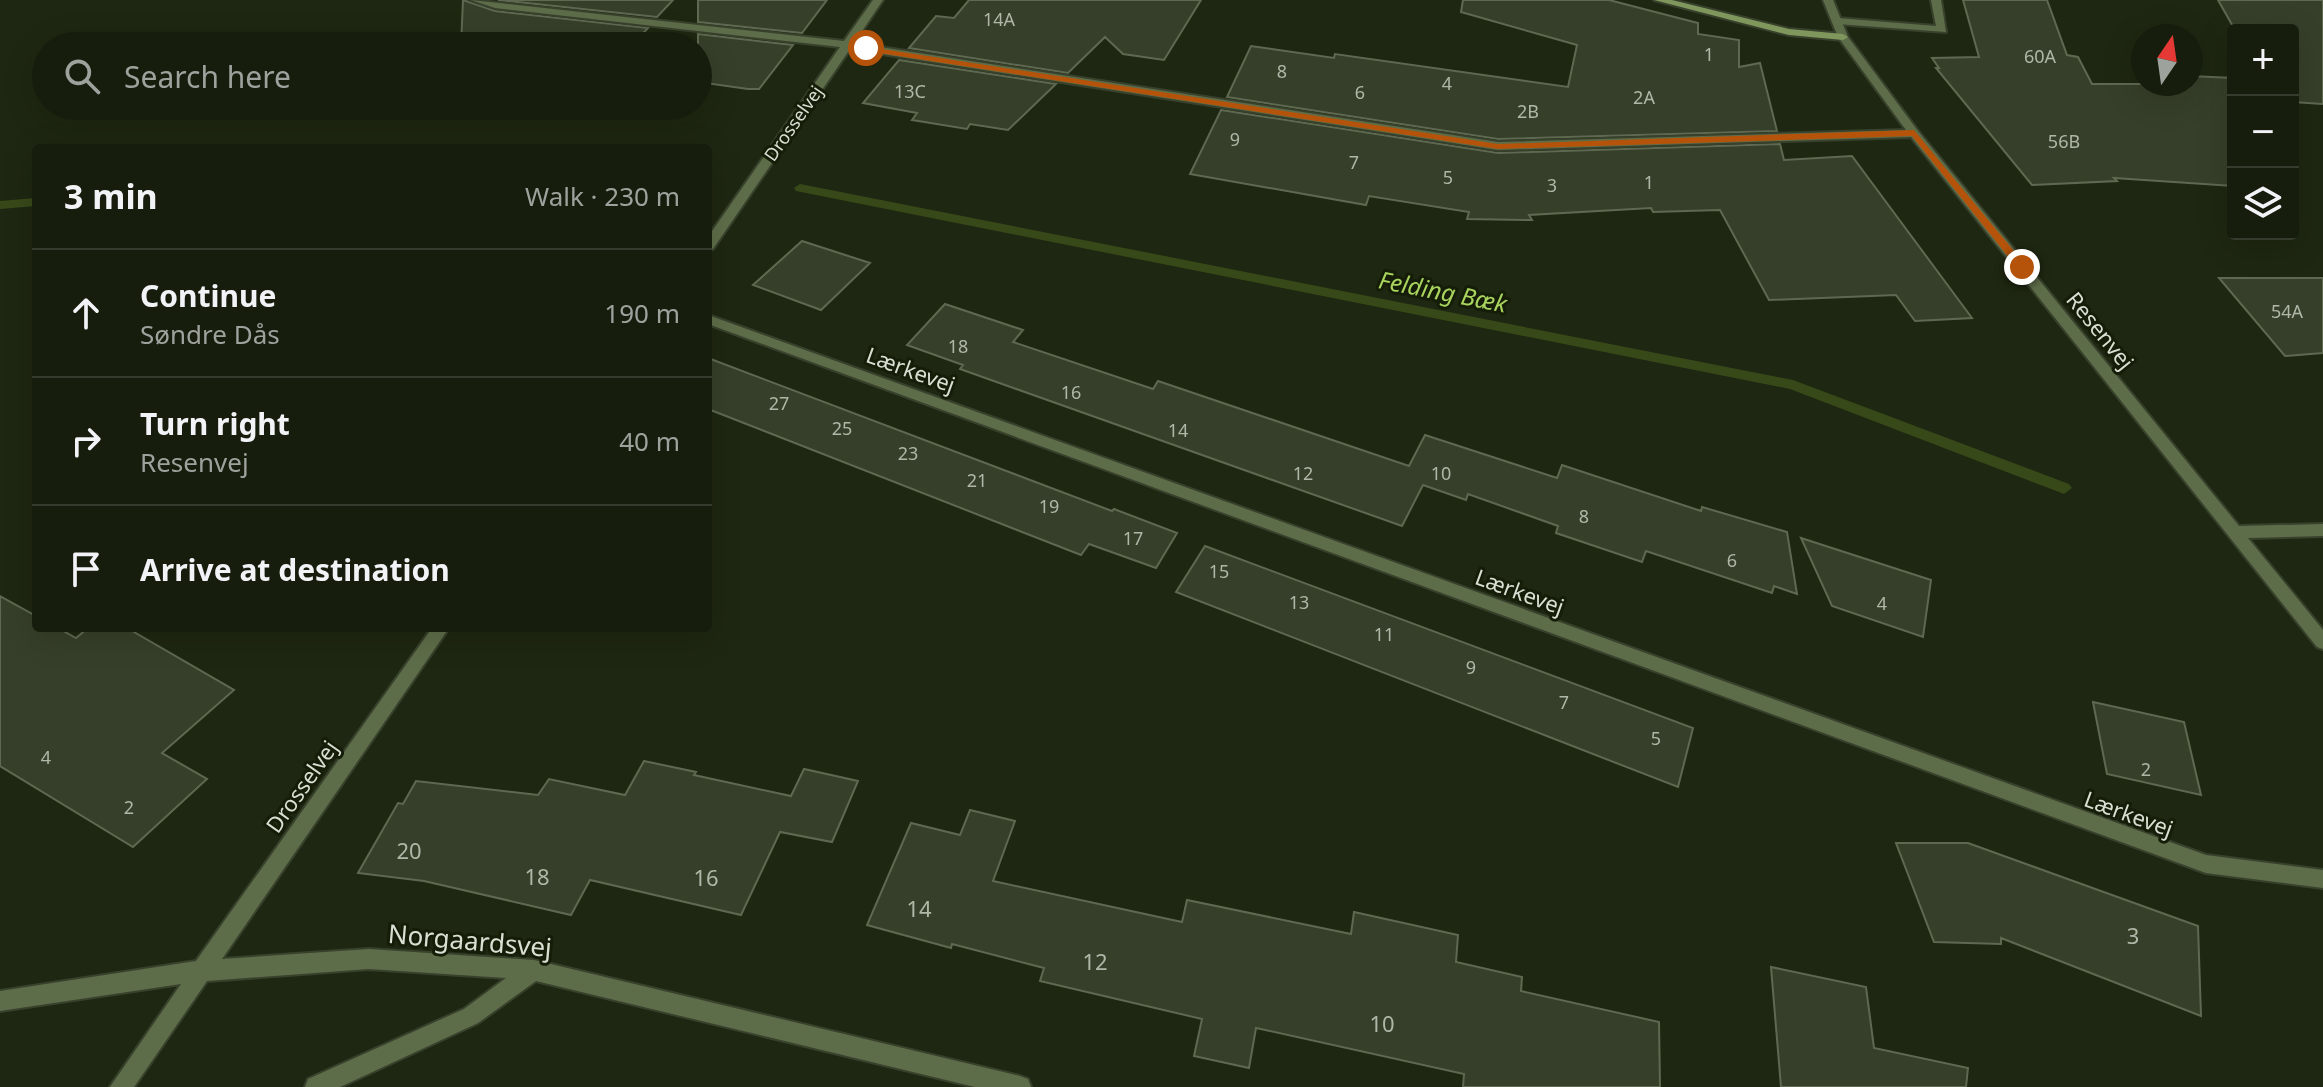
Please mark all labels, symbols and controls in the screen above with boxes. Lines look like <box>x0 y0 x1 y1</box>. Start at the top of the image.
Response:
house number: 14A <box>983 7 1016 31</box>
north arrow <box>2131 24 2203 96</box>
map controls <box>2227 24 2299 240</box>
button: + <box>2227 24 2299 96</box>
route start <box>848 30 884 66</box>
search box <box>32 32 712 120</box>
house number: 1 <box>1704 42 1714 66</box>
house number: 60A <box>2024 44 2057 68</box>
icon: search <box>60 54 104 98</box>
text: Search here <box>124 56 291 97</box>
house number: 8 <box>1277 59 1287 83</box>
house number: 4 <box>1442 71 1452 95</box>
house number: 13C <box>894 79 926 103</box>
street label: Drosselvej <box>758 80 828 166</box>
house number: 6 <box>1355 80 1365 104</box>
house number: 2A <box>1633 85 1655 109</box>
button: − <box>2227 96 2299 168</box>
house number: 2B <box>1517 99 1539 123</box>
house number: 9 <box>1230 127 1240 151</box>
house number: 56B <box>2048 129 2080 153</box>
house number: 7 <box>1349 150 1359 174</box>
house number: 5 <box>1443 165 1453 189</box>
button: layers <box>2227 168 2299 240</box>
house number: 1 <box>1644 170 1654 194</box>
text: 3 min <box>64 173 158 219</box>
house number: 3 <box>1547 173 1557 197</box>
text: Walk · 230 m <box>525 178 680 214</box>
route end <box>2004 249 2040 285</box>
water label: Felding Bæk <box>1376 262 1511 320</box>
text: Continue <box>140 275 276 316</box>
street label: Resenvej <box>2060 285 2142 375</box>
icon: ahead <box>64 291 108 335</box>
text: 190 m <box>604 295 680 331</box>
house number: 54A <box>2271 299 2304 323</box>
text: Søndre Dås <box>140 316 280 352</box>
house number: 18 <box>948 334 968 358</box>
street label: Lærkevej <box>862 339 960 399</box>
house number: 16 <box>1061 380 1081 404</box>
house number: 27 <box>769 391 789 415</box>
text: Turn right <box>140 403 290 444</box>
house number: 25 <box>832 416 852 440</box>
house number: 14 <box>1168 418 1188 442</box>
icon: right <box>64 419 108 463</box>
text: 40 m <box>619 423 680 459</box>
house number: 23 <box>898 441 918 465</box>
text: Resenvej <box>140 444 249 480</box>
house number: 12 <box>1293 461 1313 485</box>
house number: 10 <box>1431 461 1451 485</box>
house number: 21 <box>967 468 987 492</box>
house number: 19 <box>1039 494 1059 518</box>
house number: 8 <box>1579 504 1589 528</box>
house number: 17 <box>1123 526 1143 550</box>
icon: arrive <box>64 547 108 591</box>
house number: 6 <box>1727 548 1737 572</box>
text: Arrive at destination <box>140 549 450 590</box>
house number: 15 <box>1209 559 1229 583</box>
street label: Lærkevej <box>1471 561 1569 621</box>
house number: 13 <box>1289 590 1309 614</box>
house number: 4 <box>1877 591 1887 615</box>
house number: 11 <box>1374 622 1394 646</box>
house number: 9 <box>1466 655 1476 679</box>
house number: 7 <box>1559 690 1569 714</box>
house number: 5 <box>1651 726 1661 750</box>
street label: Drosselvej <box>258 734 344 838</box>
house number: 4 <box>41 745 51 769</box>
house number: 2 <box>2141 757 2151 781</box>
street label: Lærkevej <box>2080 783 2178 843</box>
house number: 2 <box>124 795 134 819</box>
house number: 20 <box>396 835 422 865</box>
house number: 18 <box>524 861 550 891</box>
house number: 16 <box>693 862 719 892</box>
house number: 14 <box>906 893 932 923</box>
street label: Norgaardsvej <box>387 915 553 965</box>
house number: 3 <box>2127 920 2139 950</box>
house number: 12 <box>1082 946 1108 976</box>
house number: 10 <box>1369 1008 1395 1038</box>

